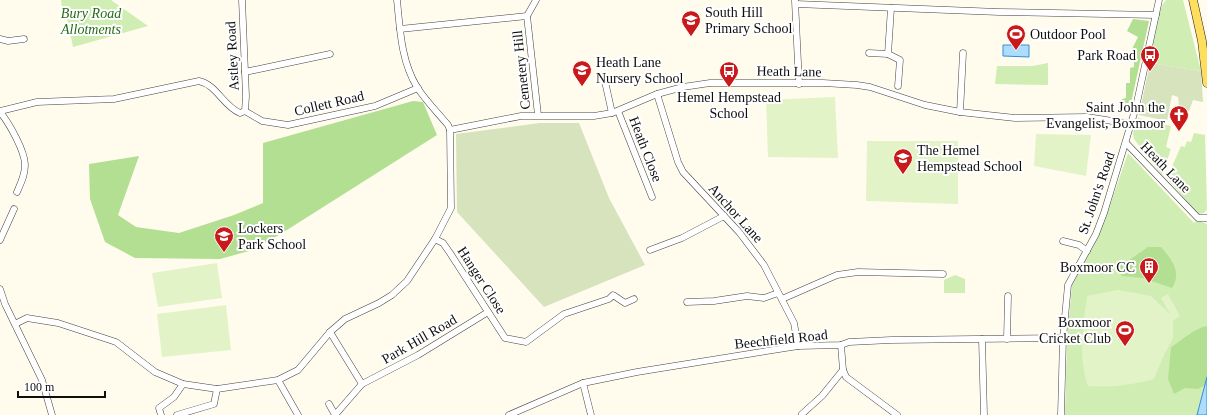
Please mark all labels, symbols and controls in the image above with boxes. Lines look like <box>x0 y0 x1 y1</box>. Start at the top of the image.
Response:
place label: South Hill Primary School <box>705 5 793 36</box>
park label: Bury Road Allotments <box>60 6 122 37</box>
school or university icon: South Hill Primary School <box>680 9 702 37</box>
street label: Astley Road <box>223 21 242 91</box>
sports icon: Outdoor Pool <box>1005 23 1027 51</box>
place label: Outdoor Pool <box>1030 27 1106 42</box>
street label: Cemetery Hill <box>510 29 533 110</box>
bus stop icon: Park Road <box>1139 44 1161 72</box>
place label: Park Road <box>1077 48 1136 63</box>
place label: Heath Lane Nursery School <box>596 55 684 86</box>
school or university icon: Heath Lane Nursery School <box>571 59 593 87</box>
bus stop icon: Hemel Hempstead School <box>718 60 740 88</box>
street label: Heath Lane <box>756 63 822 80</box>
street label: Collett Road <box>293 88 365 119</box>
place label: Hemel Hempstead School <box>677 90 781 121</box>
place label: Saint John the Evangelist, Boxmoor <box>1046 100 1165 131</box>
church icon: Saint John the Evangelist, Boxmoor <box>1168 104 1190 132</box>
street label: Heath Close <box>626 114 665 184</box>
street label: Heath Lane <box>1138 139 1194 196</box>
place label: The Hemel Hempstead School <box>917 143 1022 174</box>
school or university icon: The Hemel Hempstead School <box>892 147 914 175</box>
street label: St. John's Road <box>1075 150 1118 236</box>
street label: Anchor Lane <box>705 181 766 246</box>
place label: Lockers Park School <box>238 221 306 252</box>
school or university icon: Lockers Park School <box>213 225 235 253</box>
street label: Hanger Close <box>454 244 509 316</box>
building icon: Boxmoor CC <box>1138 256 1160 284</box>
place label: Boxmoor CC <box>1060 260 1135 275</box>
street label: Park Hill Road <box>379 312 459 367</box>
place label: Boxmoor Cricket Club <box>1039 315 1111 346</box>
sports icon: Boxmoor Cricket Club <box>1114 319 1136 347</box>
street label: Beechfield Road <box>734 327 828 352</box>
scale bar <box>18 373 105 399</box>
text: 100 m <box>24 380 55 394</box>

